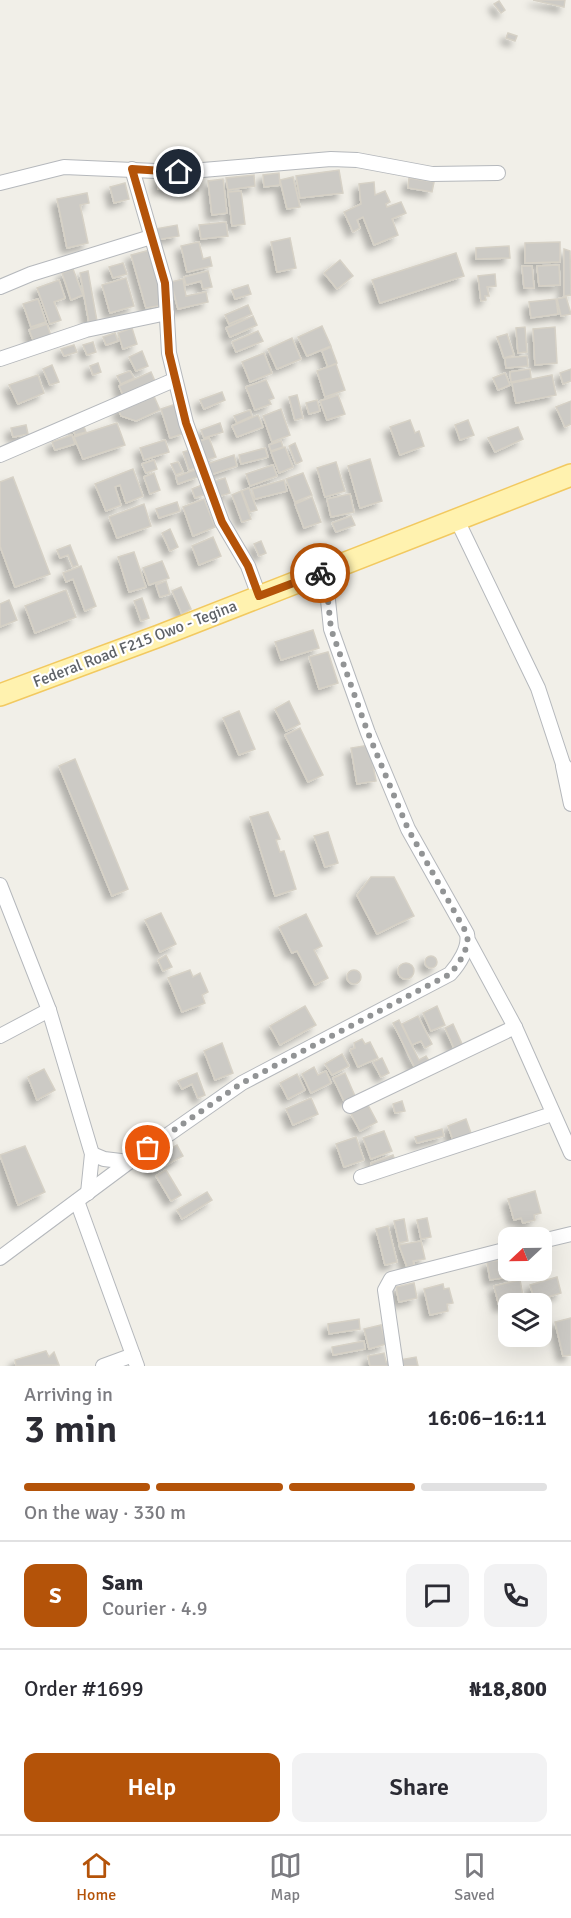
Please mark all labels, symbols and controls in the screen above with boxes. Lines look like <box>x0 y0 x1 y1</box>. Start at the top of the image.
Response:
pin <box>153 146 204 197</box>
icon: home <box>162 155 195 188</box>
courier <box>290 543 350 603</box>
icon: bike <box>304 557 337 590</box>
street label: Federal Road F215 Owo - Tegina <box>30 596 240 692</box>
pin <box>122 1122 173 1173</box>
icon: bag <box>131 1131 164 1164</box>
north arrow <box>498 1227 552 1281</box>
map controls <box>498 1227 552 1347</box>
button: layers <box>498 1293 552 1347</box>
text: Arriving in <box>24 1382 113 1407</box>
text: 16:06–16:11 <box>428 1404 547 1431</box>
text: 3 min <box>24 1405 117 1453</box>
text: On the way · 330 m <box>24 1500 186 1525</box>
button: chat <box>406 1564 469 1627</box>
button: phone <box>484 1564 547 1627</box>
text: Sam <box>102 1569 143 1596</box>
text: S <box>49 1582 62 1609</box>
text: Courier · 4.9 <box>102 1596 208 1621</box>
text: Order #1699 <box>24 1675 144 1702</box>
text: ₦18,800 <box>469 1675 547 1702</box>
button: Help <box>24 1753 280 1822</box>
button: Share <box>292 1753 547 1822</box>
tab: Home <box>76 1849 116 1905</box>
tab: Map <box>269 1849 302 1905</box>
tab: Saved <box>454 1849 495 1905</box>

